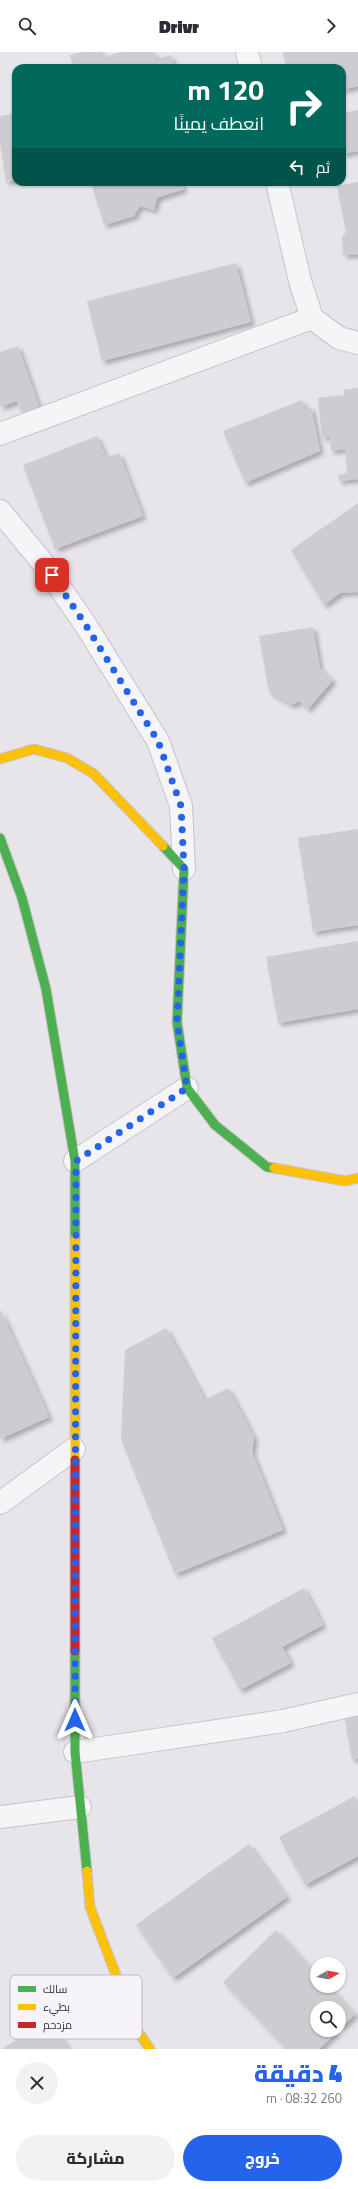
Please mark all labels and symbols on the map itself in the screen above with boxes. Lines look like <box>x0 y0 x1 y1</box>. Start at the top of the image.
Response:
pin <box>35 558 69 592</box>
position arrow <box>54 1699 96 1741</box>
north arrow <box>310 1957 346 1993</box>
legend <box>10 1975 142 2039</box>
text: سالك <box>43 1981 67 1997</box>
text: بطيء <box>43 1999 70 2016</box>
text: مزدحم <box>43 2017 72 2033</box>

